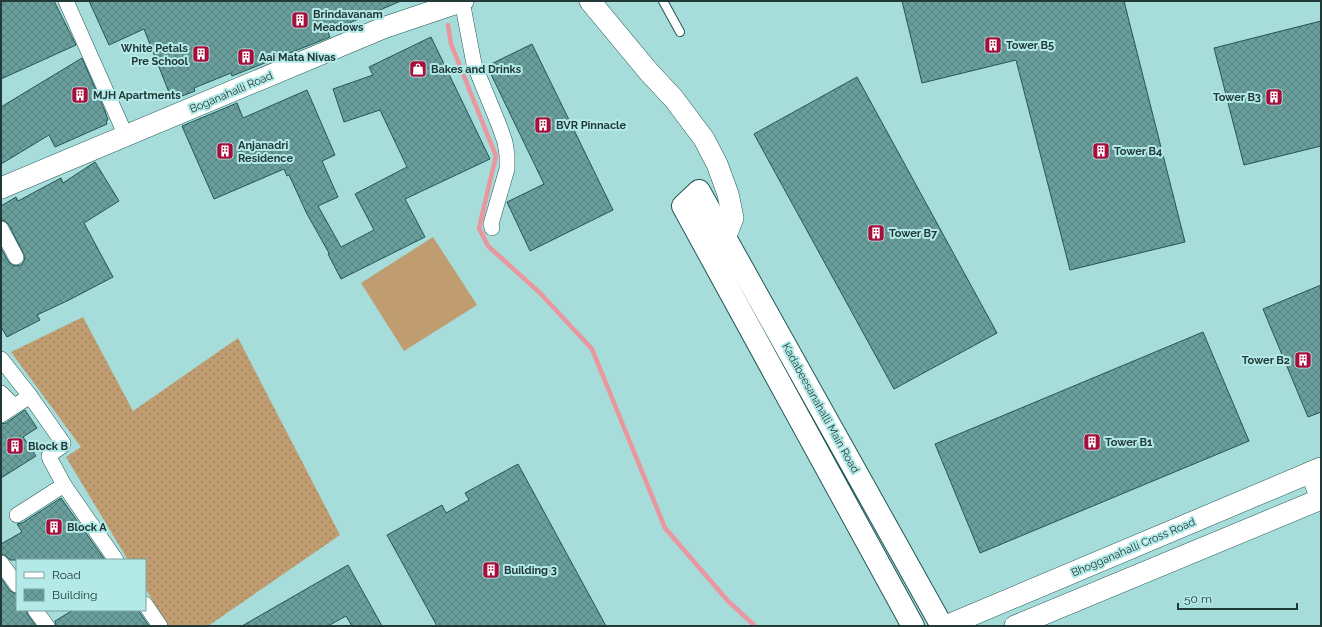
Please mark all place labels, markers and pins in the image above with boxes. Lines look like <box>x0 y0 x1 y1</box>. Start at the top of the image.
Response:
place label: Brindavanam Meadows <box>313 8 383 34</box>
building icon: Brindavanam Meadows <box>290 10 310 30</box>
building icon: Tower B5 <box>983 35 1003 55</box>
place label: Tower B5 <box>1006 39 1054 52</box>
place label: White Petals Pre School <box>121 42 189 68</box>
building icon: White Petals Pre School <box>191 44 211 64</box>
building icon: Aai Mata Nivas <box>236 47 256 67</box>
place label: Aai Mata Nivas <box>259 51 336 64</box>
shop icon: Bakes and Drinks <box>408 59 428 79</box>
place label: Bakes and Drinks <box>431 63 522 76</box>
building icon: MJH Apartments <box>70 85 90 105</box>
building icon: Tower B3 <box>1264 87 1284 107</box>
place label: MJH Apartments <box>93 89 181 102</box>
place label: Tower B3 <box>1213 91 1261 104</box>
building icon: BVR Pinnacle <box>533 115 553 135</box>
place label: BVR Pinnacle <box>556 119 627 132</box>
place label: Anjanadri Residence <box>238 139 293 165</box>
building icon: Anjanadri Residence <box>215 141 235 161</box>
building icon: Tower B4 <box>1091 141 1111 161</box>
place label: Tower B4 <box>1114 145 1162 158</box>
building icon: Tower B7 <box>866 223 886 243</box>
place label: Tower B7 <box>889 227 938 240</box>
building icon: Tower B2 <box>1293 350 1313 370</box>
place label: Tower B2 <box>1242 354 1290 367</box>
building icon: Tower B1 <box>1082 432 1102 452</box>
building icon: Block B <box>5 436 25 456</box>
place label: Tower B1 <box>1105 436 1153 449</box>
place label: Block B <box>28 440 69 453</box>
building icon: Block A <box>44 517 64 537</box>
place label: Block A <box>67 521 107 534</box>
building icon: Building 3 <box>481 560 501 580</box>
place label: Building 3 <box>504 564 557 577</box>

